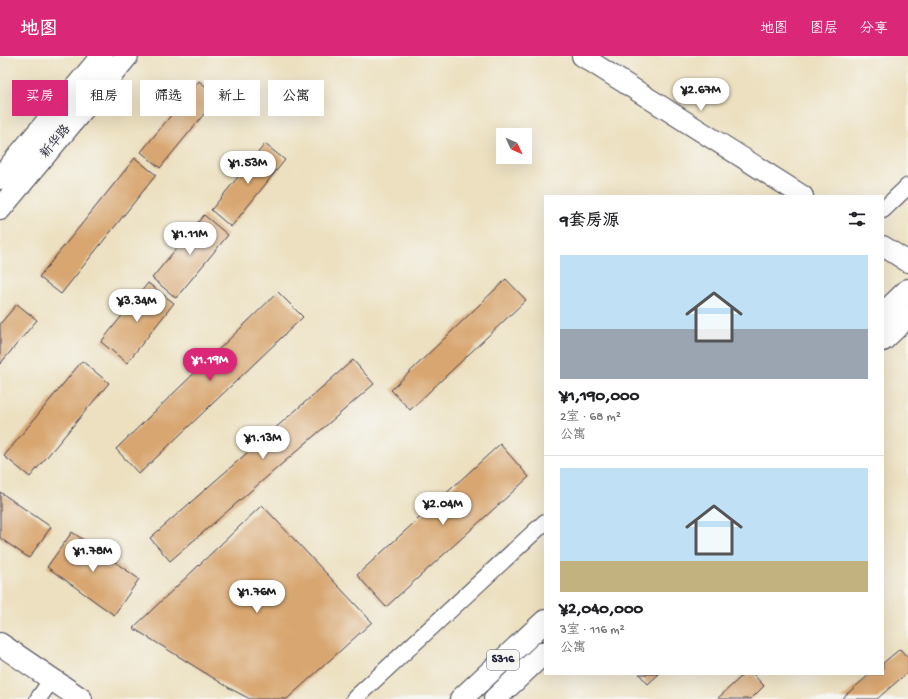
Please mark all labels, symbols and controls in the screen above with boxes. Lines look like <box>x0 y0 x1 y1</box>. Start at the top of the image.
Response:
text: 地图 <box>20 19 58 42</box>
text: 地图 <box>760 21 788 38</box>
text: 图层 <box>810 21 838 38</box>
text: 分享 <box>860 21 888 38</box>
pin: ¥2.67M <box>668 78 734 112</box>
chip: 买房 <box>12 80 68 116</box>
chip: 租房 <box>76 80 132 116</box>
chip: 筛选 <box>140 80 196 116</box>
chip: 新上 <box>204 80 260 116</box>
chip: 公寓 <box>268 80 324 116</box>
text: ¥2.67M <box>682 83 720 98</box>
street label: 新华路 <box>37 122 74 162</box>
north arrow <box>496 128 532 164</box>
map controls <box>496 128 532 164</box>
pin: ¥1.53M <box>215 151 281 185</box>
text: ¥1.53M <box>229 156 267 171</box>
icon: filters <box>846 208 868 230</box>
text: 9套房源 <box>560 212 620 232</box>
pin: ¥1.11M <box>157 222 223 256</box>
text: ¥1.11M <box>173 227 207 242</box>
icon: home <box>678 281 750 353</box>
pin: ¥3.34M <box>104 289 170 323</box>
text: ¥3.34M <box>118 294 156 309</box>
pin: ¥1.19M <box>177 348 243 382</box>
text: ¥1.19M <box>192 353 228 368</box>
text: ¥1,190,000 <box>560 387 639 407</box>
text: 2室 · 68 m² <box>560 410 621 425</box>
pin: ¥1.13M <box>230 426 296 460</box>
text: 公寓 <box>560 428 586 443</box>
text: ¥1.13M <box>245 431 281 446</box>
pin: ¥2.04M <box>410 492 476 526</box>
icon: home <box>678 494 750 566</box>
text: ¥2.04M <box>423 497 463 512</box>
pin: ¥1.78M <box>60 539 126 573</box>
text: ¥1.78M <box>74 544 112 559</box>
pin: ¥1.76M <box>224 580 290 614</box>
text: ¥1.76M <box>238 585 276 600</box>
text: ¥2,040,000 <box>560 600 643 620</box>
text: 3室 · 116 m² <box>560 623 625 638</box>
text: 公寓 <box>560 641 586 656</box>
road number: S316 <box>487 650 519 670</box>

